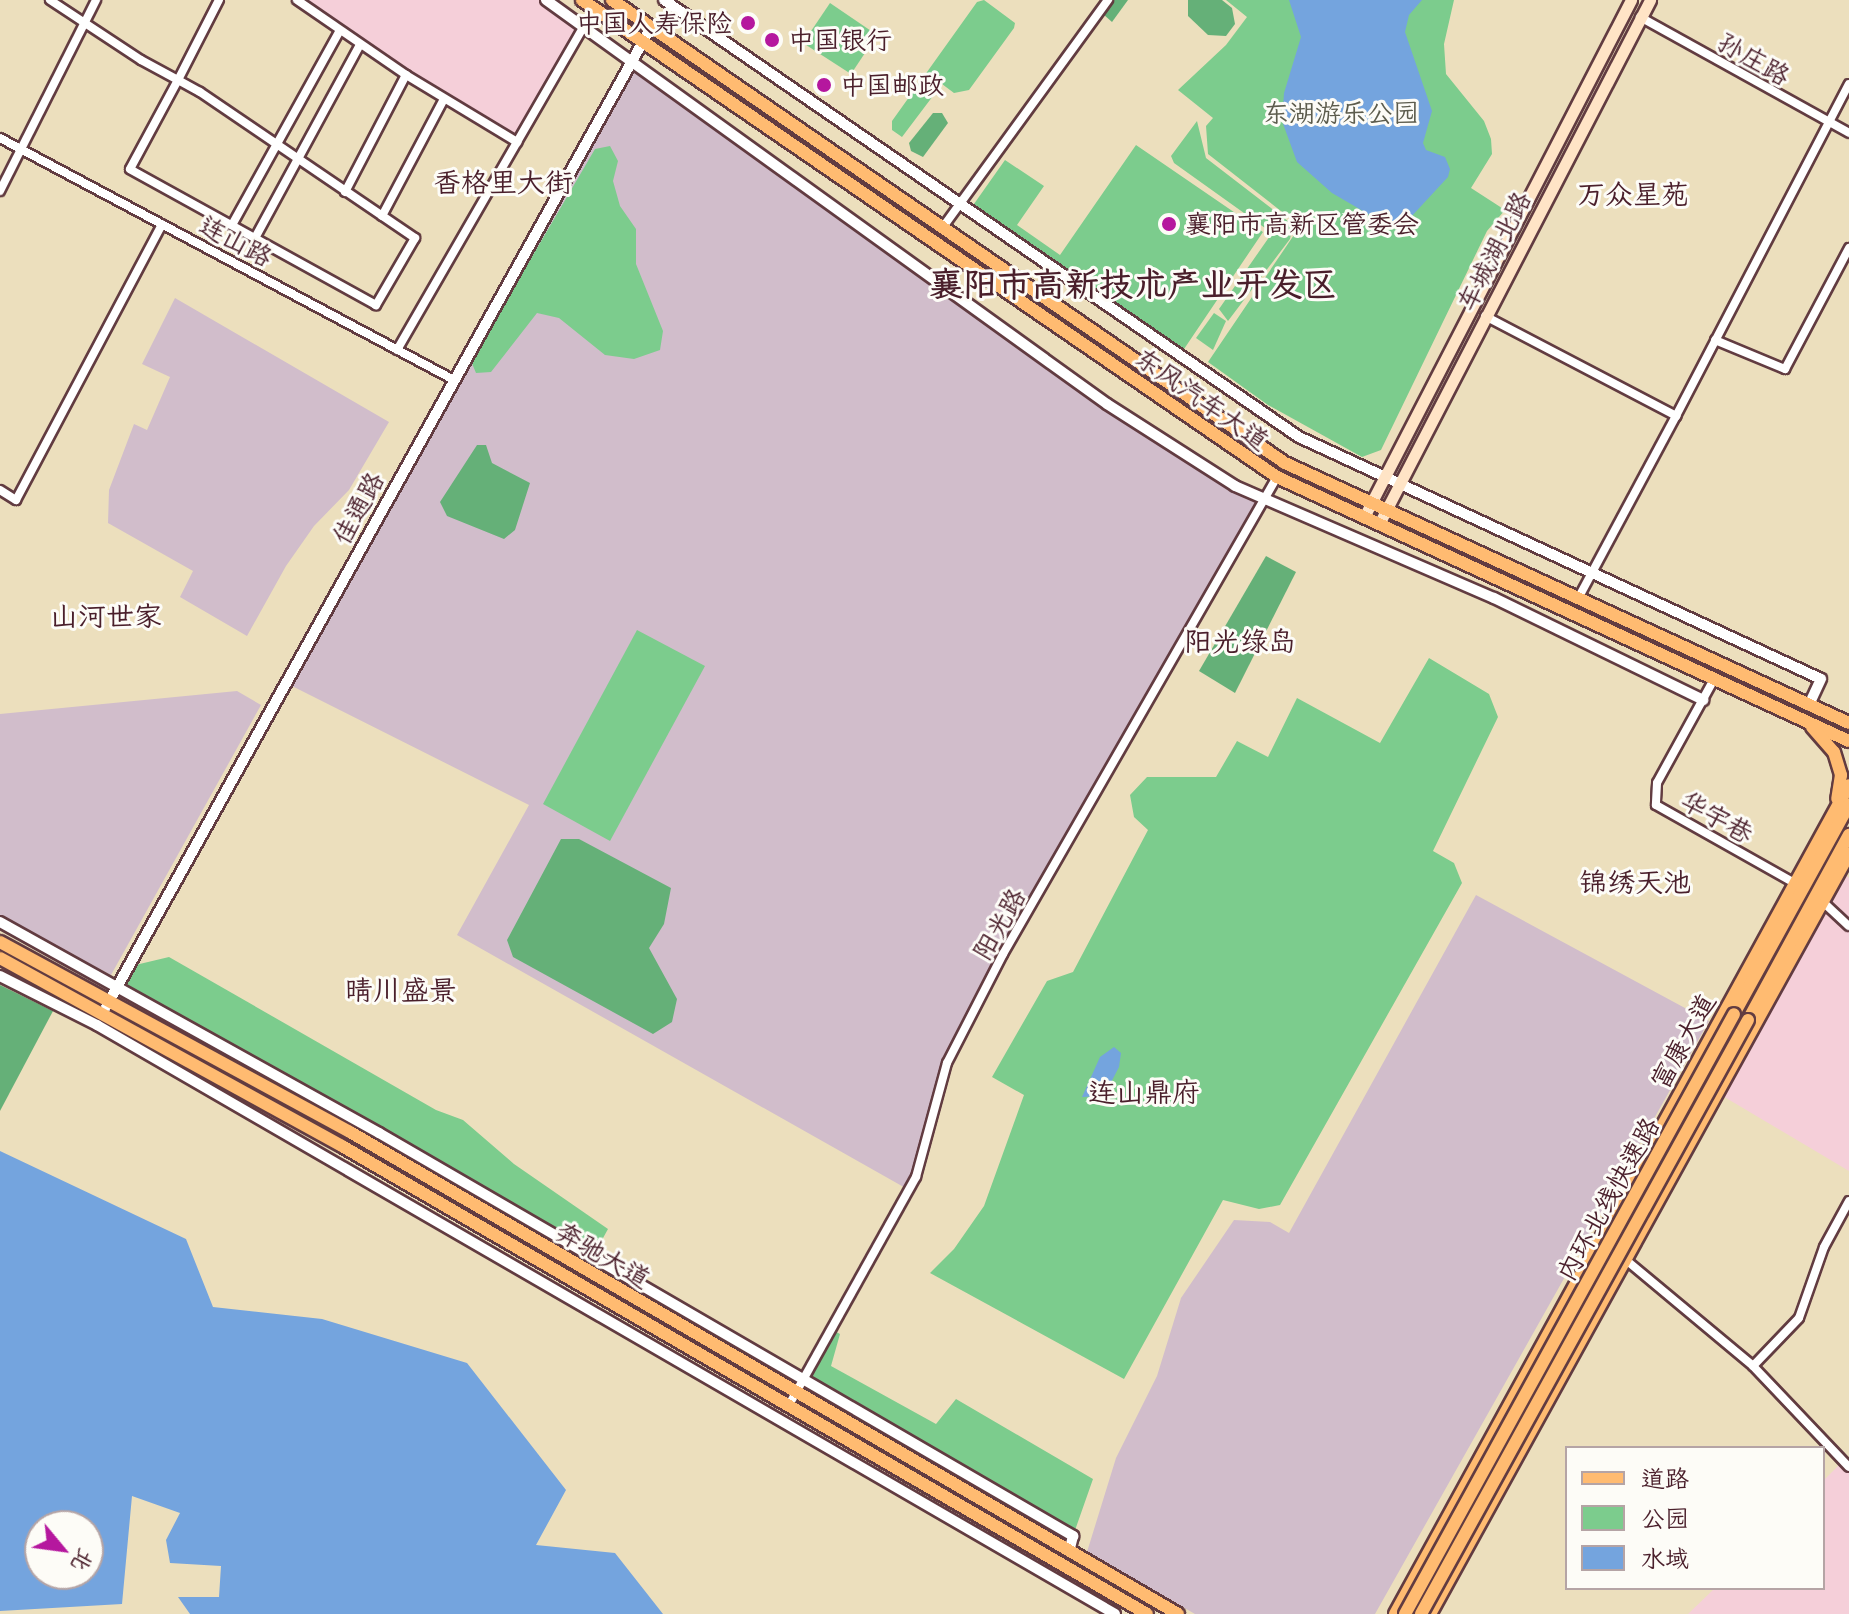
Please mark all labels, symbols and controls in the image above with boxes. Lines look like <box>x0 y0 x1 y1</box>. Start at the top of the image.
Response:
place label: 中国人寿保险 <box>576 7 732 39</box>
marker: 中国人寿保险 <box>739 14 757 32</box>
place label: 中国银行 <box>788 24 892 56</box>
street label: 孙庄路 <box>1712 26 1796 92</box>
marker: 中国银行 <box>763 31 781 49</box>
place label: 中国邮政 <box>840 69 944 101</box>
marker: 中国邮政 <box>815 76 833 94</box>
park label: 东湖游乐公园 <box>1263 97 1419 129</box>
district label: 香格里大街 <box>433 164 573 198</box>
district label: 万众星苑 <box>1577 176 1689 210</box>
street label: 车城湖北路 <box>1451 186 1537 316</box>
place label: 襄阳市高新区管委会 <box>1185 208 1419 240</box>
street label: 连山路 <box>194 209 278 273</box>
marker: 襄阳市高新区管委会 <box>1160 215 1178 233</box>
district label: 襄阳市高新技术产业开发区 <box>929 263 1337 303</box>
street label: 东风汽车大道 <box>1129 341 1275 457</box>
street label: 佳通路 <box>325 466 391 550</box>
district label: 山河世家 <box>50 598 162 632</box>
district label: 阳光绿岛 <box>1184 623 1296 657</box>
street label: 华宇巷 <box>1675 784 1759 850</box>
district label: 锦绣天池 <box>1579 864 1691 898</box>
street label: 阳光路 <box>966 882 1032 966</box>
district label: 晴川盛景 <box>345 972 457 1006</box>
street label: 富康大道 <box>1644 988 1722 1094</box>
district label: 连山鼎府 <box>1088 1074 1200 1108</box>
street label: 内环北线快速路 <box>1550 1112 1666 1286</box>
street label: 奔驰大道 <box>550 1215 656 1295</box>
legend <box>1565 1446 1825 1590</box>
text: 道路 <box>1641 1462 1689 1493</box>
text: 公园 <box>1641 1502 1689 1533</box>
north arrow <box>24 1510 104 1590</box>
text: 水域 <box>1641 1542 1689 1573</box>
text: 北 <box>66 1544 102 1578</box>

